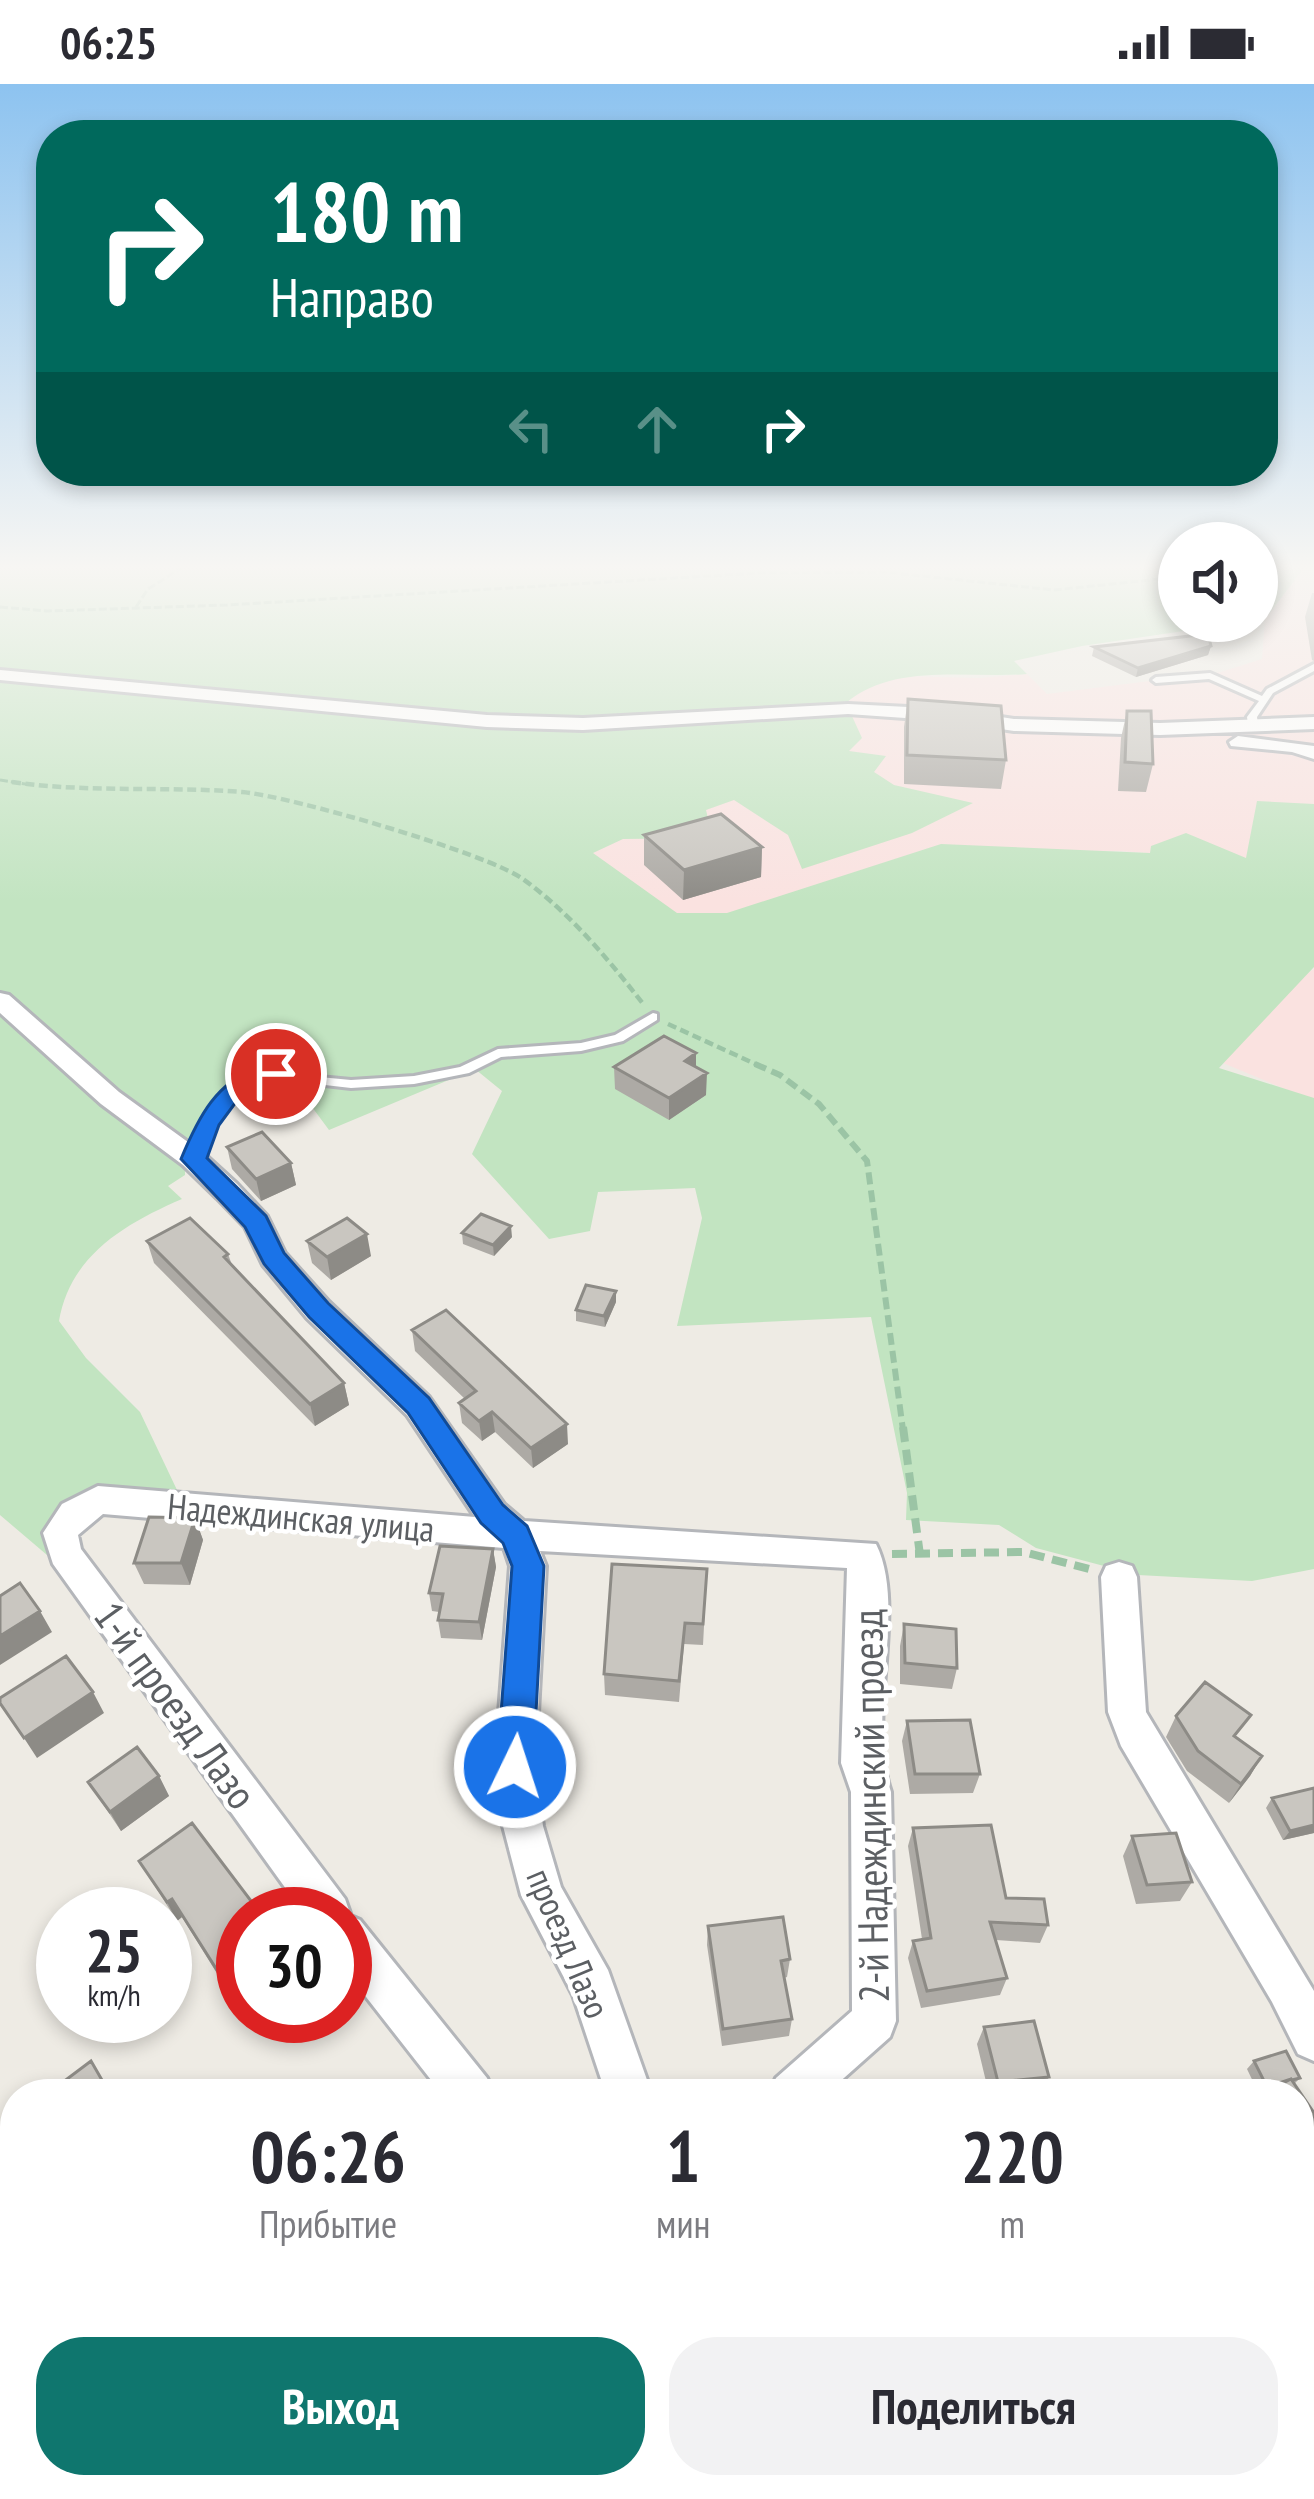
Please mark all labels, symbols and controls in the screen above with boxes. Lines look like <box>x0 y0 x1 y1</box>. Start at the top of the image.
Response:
text: 06:25 <box>60 13 157 71</box>
text: 180 m <box>270 156 463 265</box>
icon: right <box>72 168 228 324</box>
text: Направо <box>270 262 434 332</box>
icon: left <box>498 396 564 462</box>
icon: ahead <box>624 396 690 462</box>
icon: right <box>750 396 816 462</box>
map controls <box>1158 522 1278 642</box>
button: sound <box>1158 522 1278 642</box>
pin <box>225 1023 327 1125</box>
icon: arrive <box>243 1041 309 1107</box>
street label: Надеждинская улица <box>166 1482 436 1552</box>
street label: 1-й проезд Лазо <box>82 1590 270 1820</box>
street label: 2-й Надеждинский проезд <box>839 1609 901 2003</box>
position arrow <box>452 1704 578 1830</box>
street label: проезд Лазо <box>516 1861 622 2025</box>
speed limit sign: 30 <box>216 1887 372 2043</box>
text: 25 <box>85 1911 143 1989</box>
text: km/h <box>87 1975 141 2014</box>
text: 06:26 <box>250 2109 406 2202</box>
text: 1 <box>666 2109 700 2202</box>
text: 220 <box>961 2109 1064 2202</box>
text: Прибытие <box>259 2198 397 2249</box>
text: мин <box>656 2198 710 2249</box>
text: m <box>1000 2198 1025 2249</box>
button: Выход <box>36 2337 645 2475</box>
button: Поделиться <box>669 2337 1278 2475</box>

